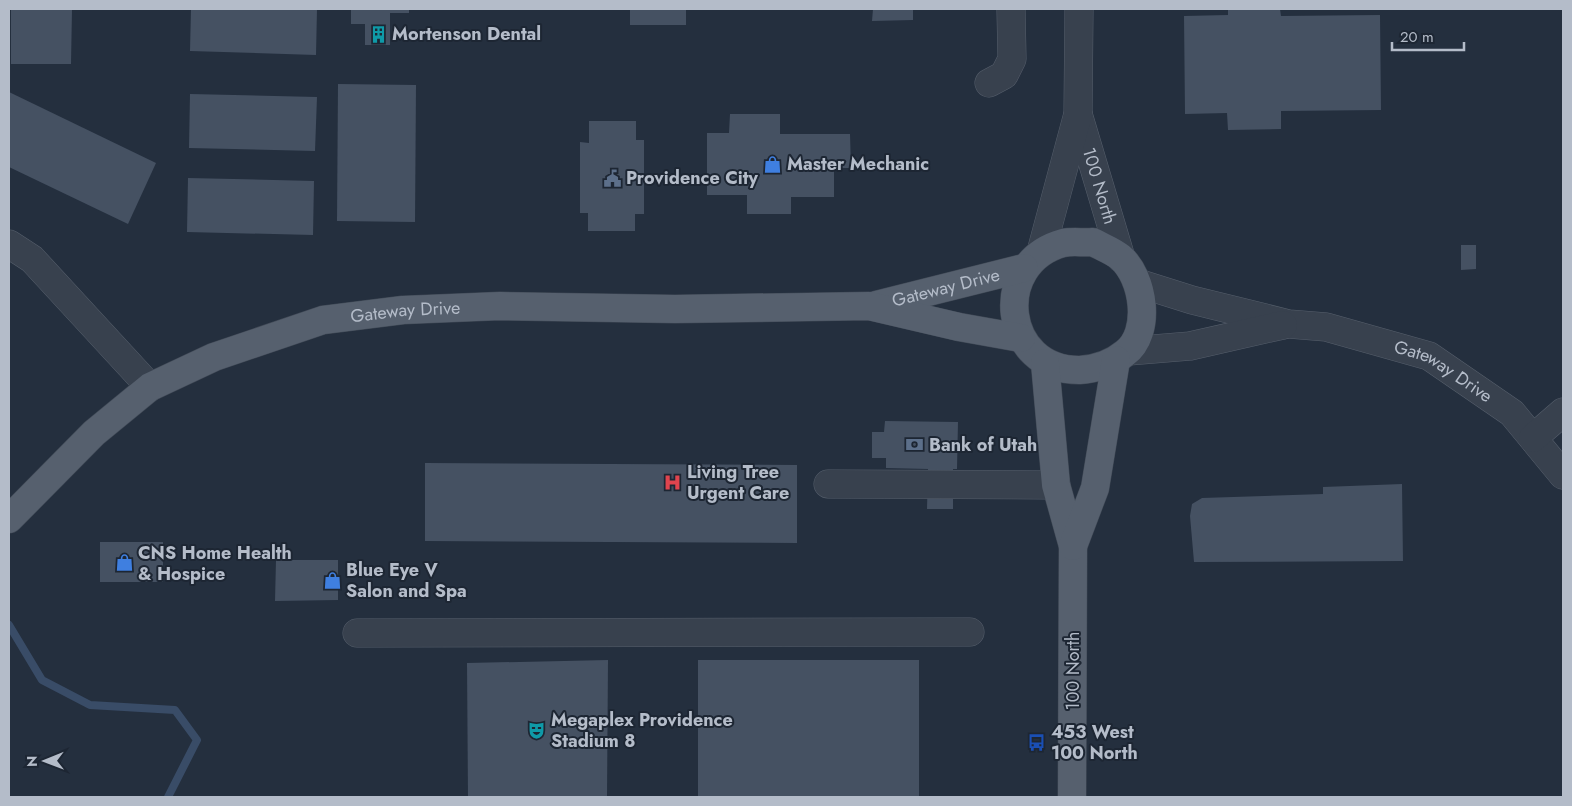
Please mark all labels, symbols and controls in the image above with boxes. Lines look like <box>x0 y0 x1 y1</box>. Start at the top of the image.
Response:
scale bar <box>1392 20 1464 52</box>
place label: Mortenson Dental <box>392 21 541 47</box>
building icon: Mortenson Dental <box>368 24 388 44</box>
text: 20 m <box>1400 26 1434 48</box>
street label: 100 North <box>1076 144 1123 227</box>
place label: Master Mechanic <box>787 151 929 177</box>
shop icon: Master Mechanic <box>763 154 783 174</box>
place label: Providence City <box>626 165 758 191</box>
public building icon: Providence City <box>602 168 622 188</box>
street label: Gateway Drive <box>889 262 1002 314</box>
street label: Gateway Drive <box>349 295 461 329</box>
street label: Gateway Drive <box>1391 334 1498 409</box>
place label: Bank of Utah <box>929 432 1037 458</box>
bank icon: Bank of Utah <box>905 435 925 455</box>
place label: Living Tree Urgent Care <box>687 459 789 506</box>
hospital icon: Living Tree Urgent Care <box>663 472 683 492</box>
place label: CNS Home Health & Hospice <box>138 540 292 587</box>
shop icon: CNS Home Health & Hospice <box>114 553 134 573</box>
place label: Blue Eye V Salon and Spa <box>346 557 467 604</box>
shop icon: Blue Eye V Salon and Spa <box>322 570 342 590</box>
street label: 100 North <box>1060 632 1086 710</box>
place label: Megaplex Providence Stadium 8 <box>551 707 733 754</box>
place label: 453 West 100 North <box>1051 719 1138 766</box>
theatre icon: Megaplex Providence Stadium 8 <box>527 720 547 740</box>
bus stop icon: 453 West 100 North <box>1027 732 1047 752</box>
north arrow <box>20 736 70 786</box>
text: N <box>22 755 42 767</box>

